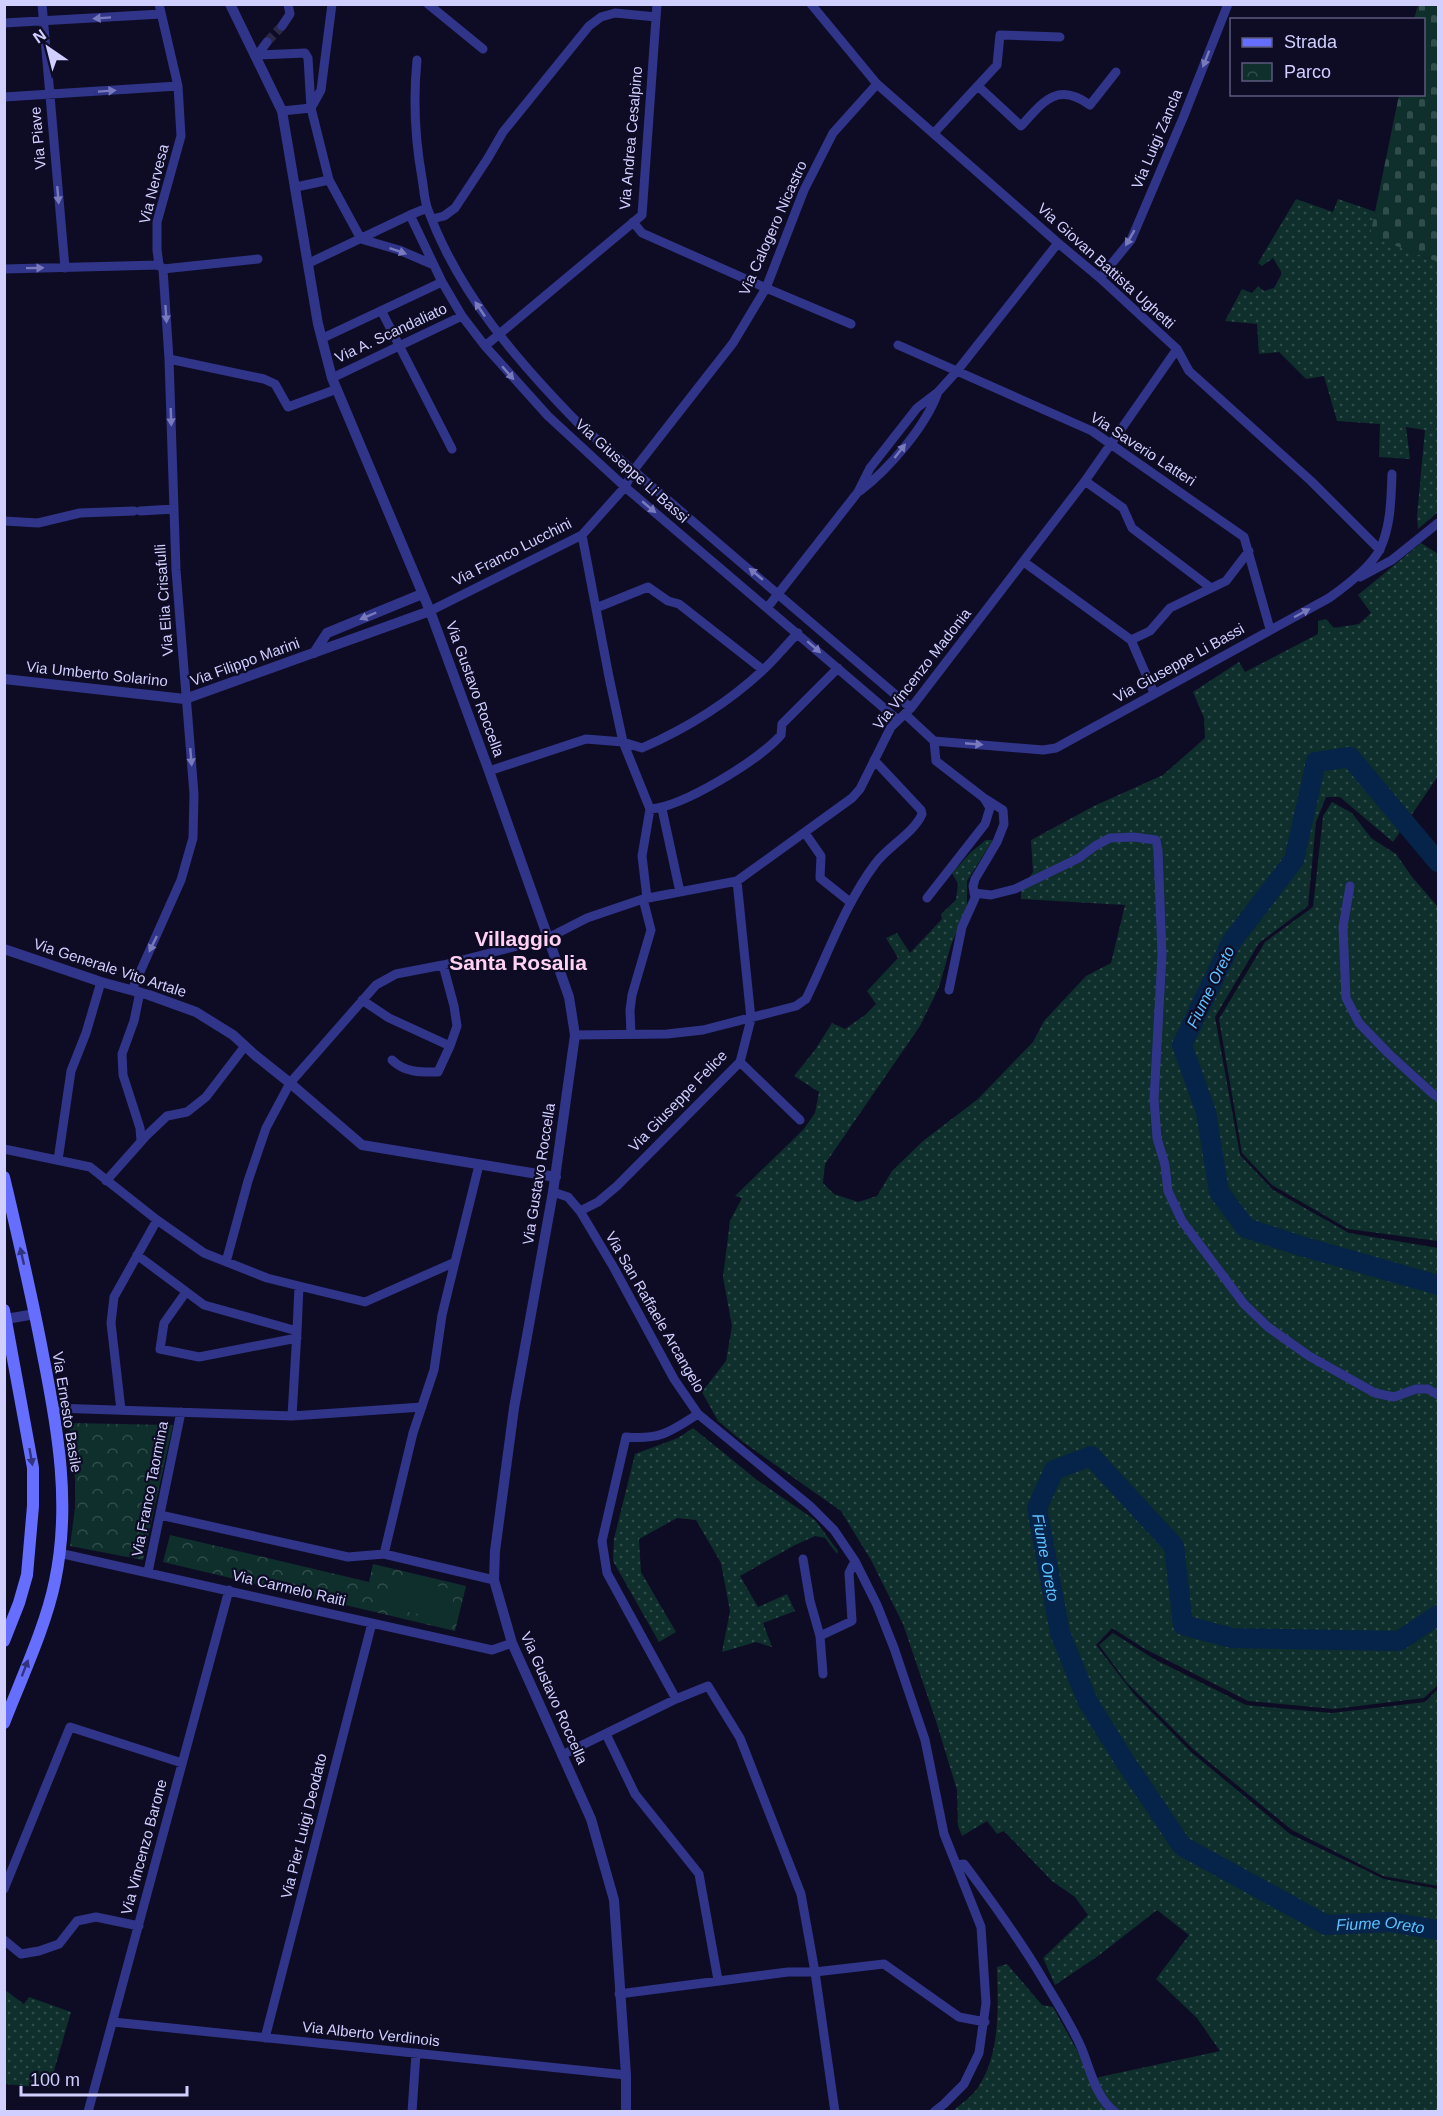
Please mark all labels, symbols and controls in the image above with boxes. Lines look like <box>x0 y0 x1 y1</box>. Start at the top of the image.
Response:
one-way arrow <box>93 13 112 22</box>
north arrow <box>18 18 78 78</box>
legend <box>1230 18 1425 96</box>
text: N <box>30 26 49 46</box>
text: Strada <box>1284 32 1338 52</box>
one-way arrow <box>1201 50 1210 68</box>
text: Parco <box>1284 62 1331 82</box>
street label: Via Andrea Cesalpino <box>616 65 645 210</box>
one-way arrow <box>97 86 116 95</box>
street label: Via Luigi Zancla <box>1128 86 1185 191</box>
street label: Via Piave <box>26 106 49 170</box>
street label: Via Nervesa <box>135 142 172 225</box>
street label: Via Calogero Nicastro <box>735 158 810 298</box>
one-way arrow <box>53 185 63 204</box>
street label: Via Giovan Battista Ughetti <box>1034 199 1179 332</box>
one-way arrow <box>1125 230 1135 247</box>
one-way arrow <box>389 246 407 256</box>
one-way arrow <box>25 263 44 273</box>
street label: Via A. Scandaliato <box>332 299 449 366</box>
one-way arrow <box>474 301 485 317</box>
one-way arrow <box>162 304 171 323</box>
one-way arrow <box>501 365 514 380</box>
one-way arrow <box>166 408 176 427</box>
street label: Via Saverio Latteri <box>1087 408 1199 489</box>
street label: Via Giuseppe Li Bassi <box>572 415 692 526</box>
one-way arrow <box>893 443 906 459</box>
one-way arrow <box>641 500 656 513</box>
street label: Via Franco Lucchini <box>449 514 574 589</box>
street label: Via Elia Crisafulli <box>151 543 176 657</box>
one-way arrow <box>748 568 763 581</box>
street label: Via Vincenzo Madonia <box>869 604 974 733</box>
one-way arrow <box>1293 608 1310 617</box>
one-way arrow <box>359 611 377 621</box>
street label: Via Gustavo Roccella <box>443 619 508 760</box>
street label: Via Giuseppe Li Bassi <box>1111 620 1247 706</box>
street label: Via Filippo Marini <box>188 634 302 689</box>
one-way arrow <box>806 640 822 653</box>
street label: Via Umberto Solarino <box>25 658 169 689</box>
one-way arrow <box>965 739 984 749</box>
one-way arrow <box>186 747 195 766</box>
district label: Villaggio Santa Rosalia <box>449 927 587 974</box>
street label: Via Generale Vito Artale <box>32 935 189 1000</box>
one-way arrow <box>148 936 157 953</box>
water label: Fiume Oreto <box>1183 943 1238 1031</box>
street label: Via Giuseppe Felice <box>625 1047 730 1155</box>
street label: Via Gustavo Roccella <box>519 1101 558 1246</box>
street label: Via San Raffaele Arcangelo <box>602 1228 709 1395</box>
one-way arrow <box>17 1247 27 1266</box>
street label: Via Ernesto Basile <box>50 1350 85 1474</box>
street label: Via Franco Taormina <box>128 1419 171 1558</box>
one-way arrow <box>27 1448 36 1467</box>
water label: Fiume Oreto <box>1029 1512 1062 1603</box>
street label: Via Carmelo Raiti <box>230 1566 348 1609</box>
street label: Via Gustavo Roccella <box>518 1629 592 1767</box>
one-way arrow <box>21 1659 31 1677</box>
street label: Via Pier Luigi Deodato <box>277 1752 330 1900</box>
street label: Via Vincenzo Barone <box>117 1777 170 1916</box>
water label: Fiume Oreto <box>1336 1913 1426 1937</box>
street label: Via Alberto Verdinois <box>301 2018 441 2049</box>
scale bar <box>21 2059 188 2097</box>
text: 100 m <box>30 2070 80 2090</box>

